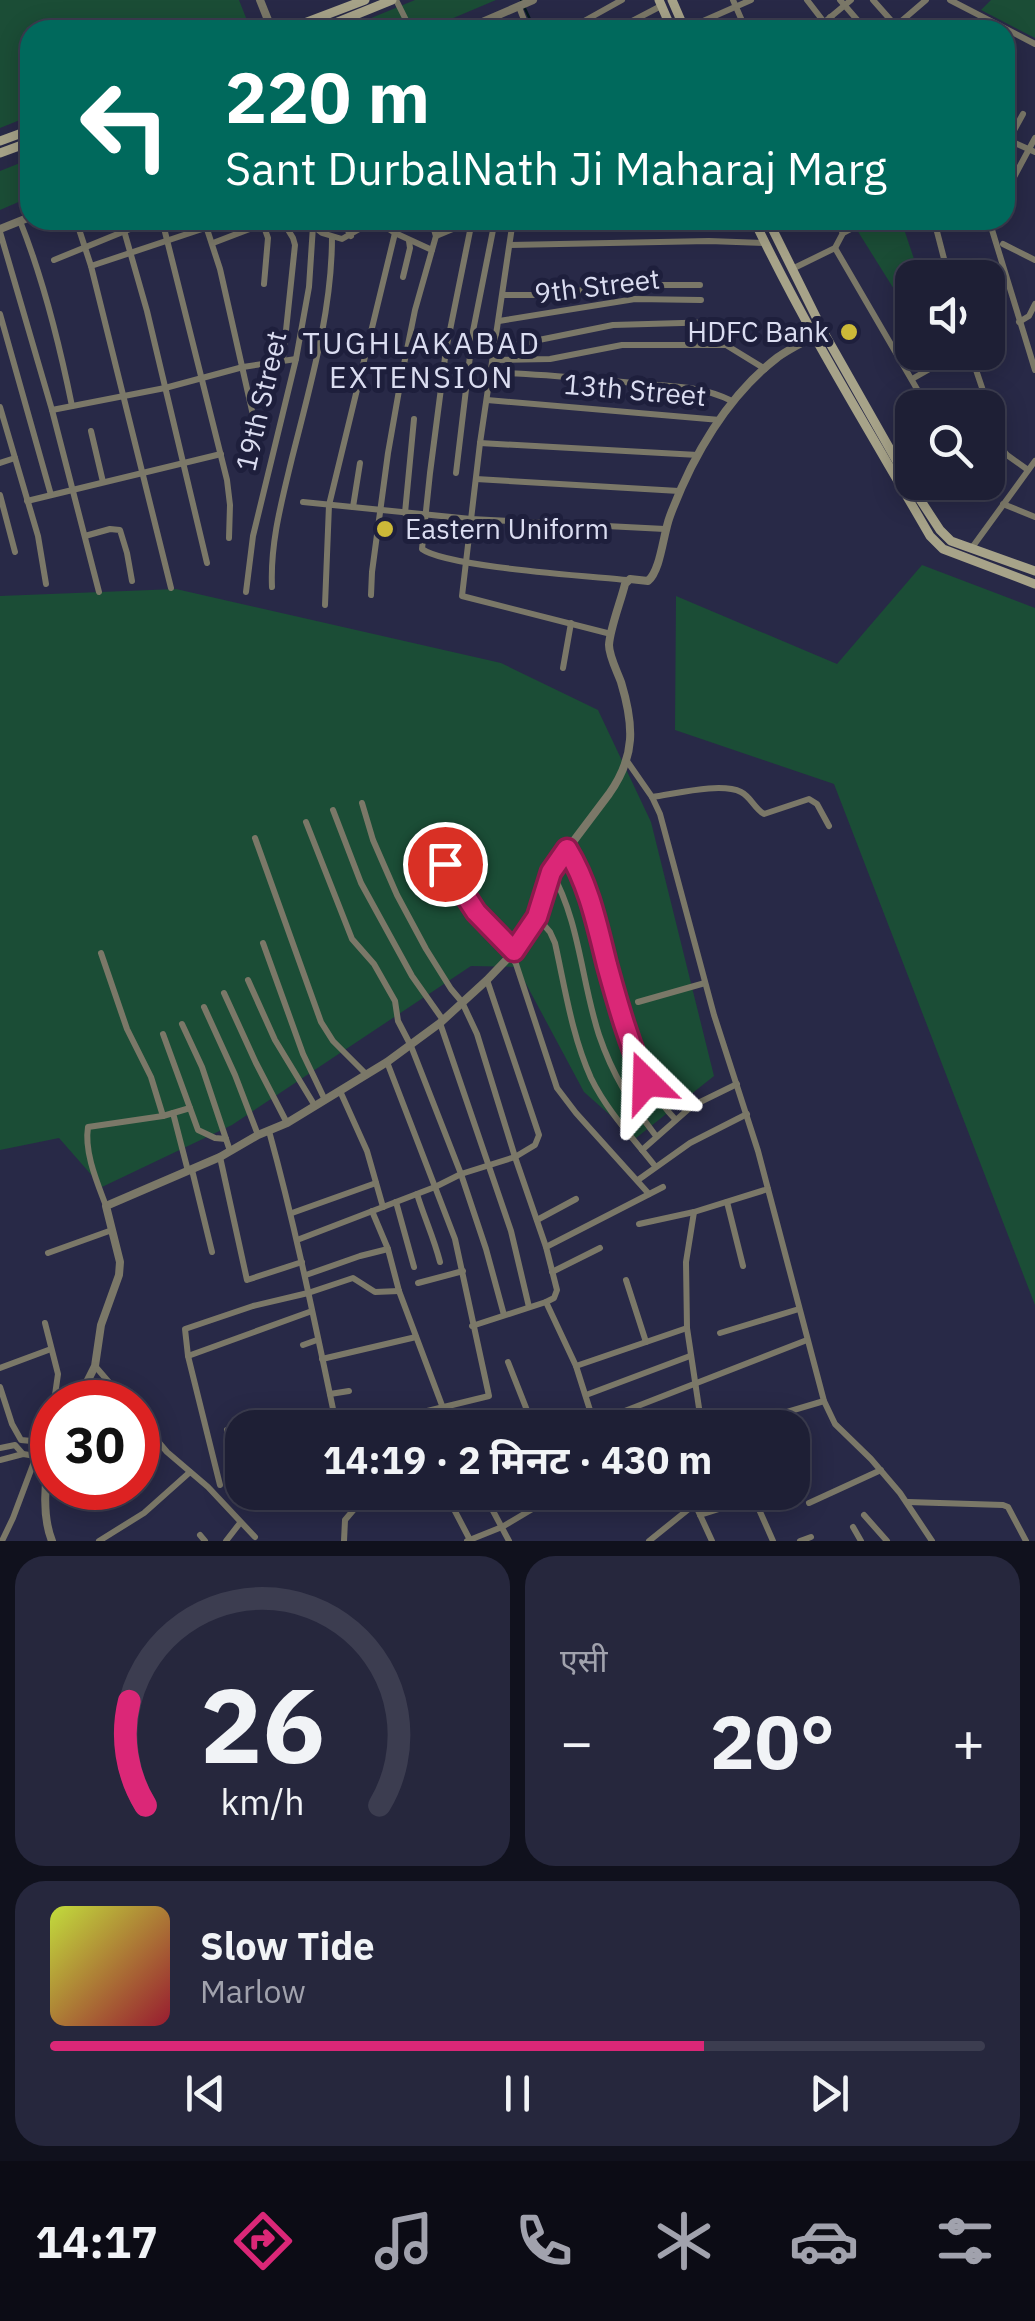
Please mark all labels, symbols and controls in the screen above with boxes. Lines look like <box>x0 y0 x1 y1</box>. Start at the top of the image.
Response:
text: 220 m <box>225 51 430 142</box>
icon: left <box>60 60 190 190</box>
text: Sant DurbalNath Ji Maharaj Marg <box>225 139 887 197</box>
street label: 9th Street <box>532 259 662 312</box>
map controls <box>895 260 1005 500</box>
button: sound <box>895 260 1005 370</box>
place label: HDFC Bank <box>687 313 829 350</box>
marker: HDFC Bank <box>838 321 860 343</box>
district label: TUGHLAKABAD EXTENSION <box>303 323 541 396</box>
street label: 19th Street <box>226 327 295 475</box>
street label: 13th Street <box>562 365 708 414</box>
button: search <box>895 390 1005 500</box>
place label: Eastern Uniform <box>405 510 609 547</box>
marker: Eastern Uniform <box>374 518 396 540</box>
pin <box>403 822 488 907</box>
icon: arrive <box>418 837 473 892</box>
position arrow <box>594 1030 698 1134</box>
speed limit sign: 30 <box>30 1380 160 1510</box>
text: 14:19 · 2 मिनट · 430 m <box>323 1435 712 1484</box>
text: एसी <box>560 1639 608 1681</box>
text: 26 <box>200 1656 325 1792</box>
text: 20° <box>710 1692 835 1790</box>
text: − <box>560 1706 593 1777</box>
text: + <box>952 1706 985 1777</box>
text: km/h <box>220 1778 305 1825</box>
text: Slow Tide <box>200 1921 375 1970</box>
text: Marlow <box>200 1970 306 2012</box>
icon: previous <box>178 2066 233 2121</box>
icon: pause <box>490 2066 545 2121</box>
icon: next <box>802 2066 857 2121</box>
icon: directions <box>228 2206 298 2276</box>
icon: music <box>369 2206 439 2276</box>
icon: phone <box>509 2206 579 2276</box>
icon: climate <box>649 2206 719 2276</box>
icon: car <box>789 2206 859 2276</box>
icon: filters <box>930 2206 1000 2276</box>
text: 14:17 <box>35 2212 158 2270</box>

